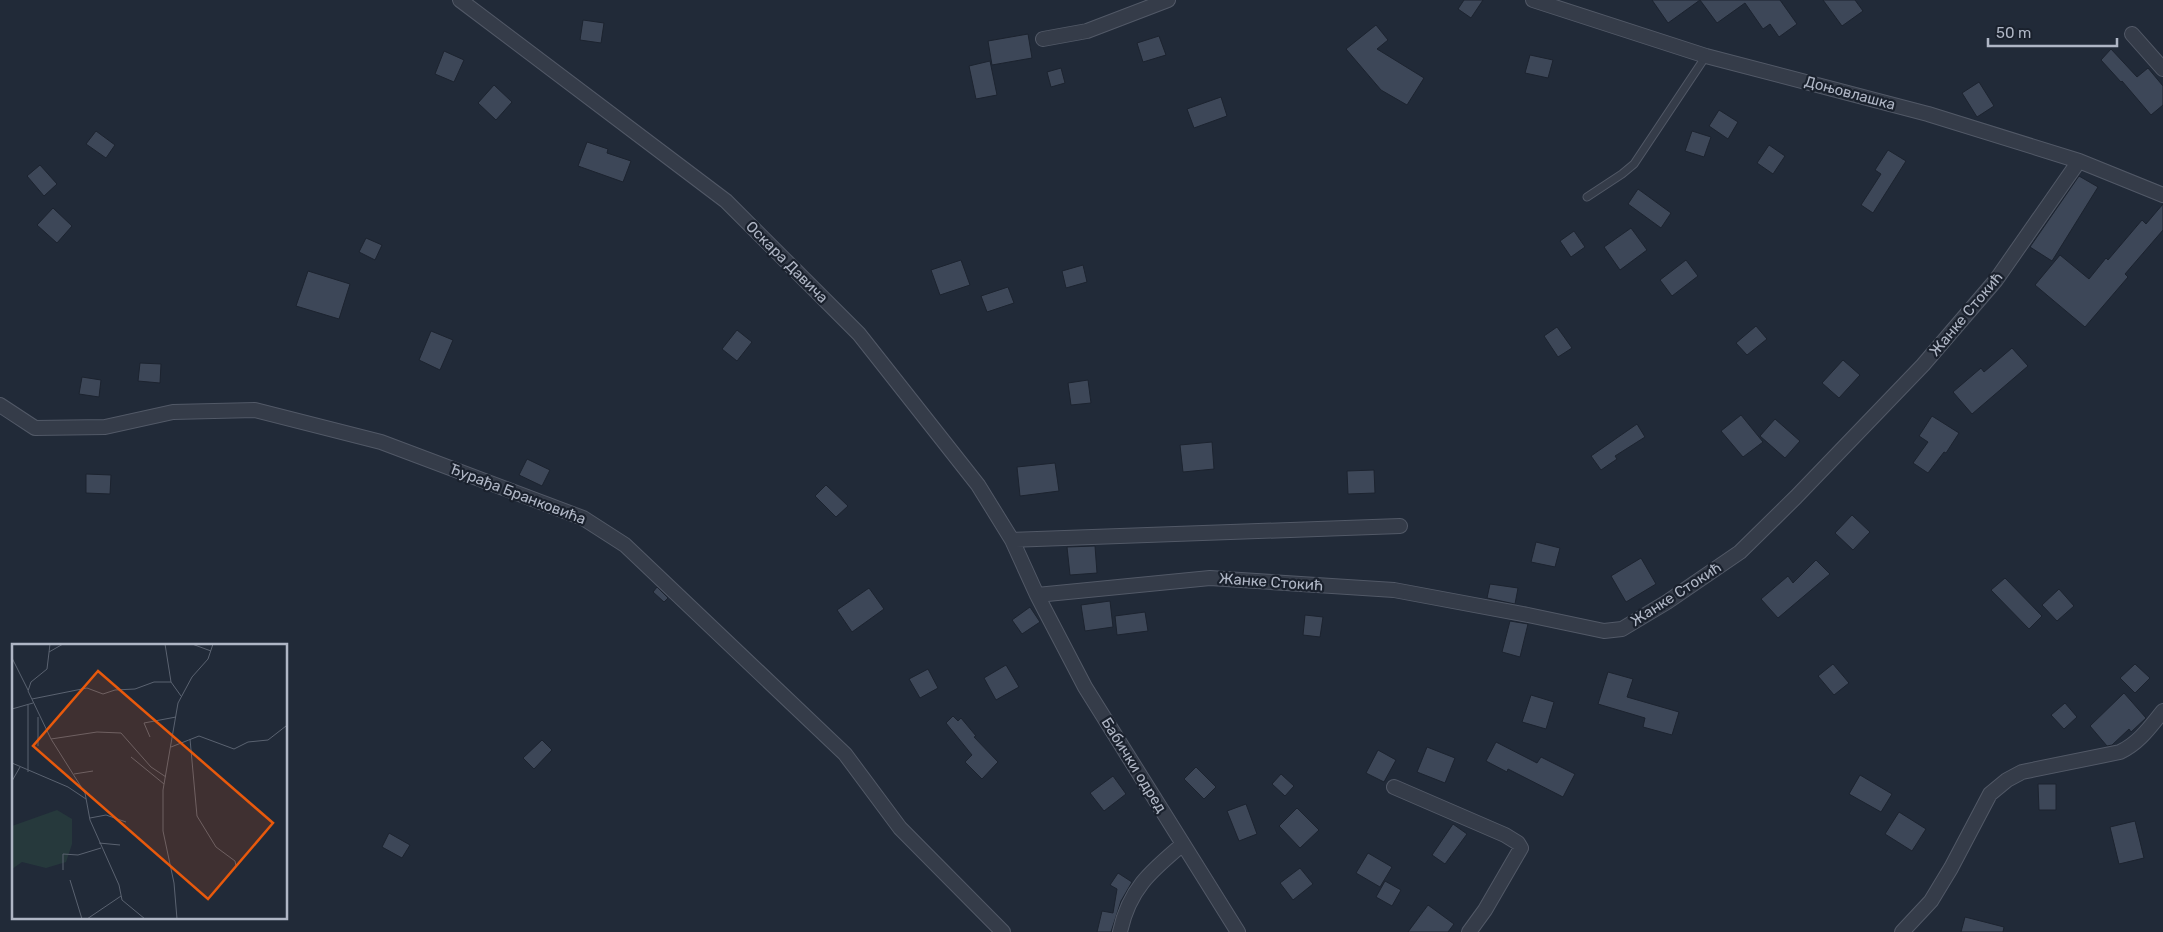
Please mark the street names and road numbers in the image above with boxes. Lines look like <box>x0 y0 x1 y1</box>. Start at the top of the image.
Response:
street label: Доњовлашка <box>1803 72 1897 114</box>
street label: Оскара Давича <box>742 217 832 307</box>
street label: Жанке Стокић <box>1925 268 2007 360</box>
street label: Ђурађа Бранковића <box>447 460 589 528</box>
street label: Жанке Стокић <box>1627 558 1725 630</box>
street label: Жанке Стокић <box>1218 569 1324 595</box>
street label: Бабички одред <box>1098 714 1170 816</box>

